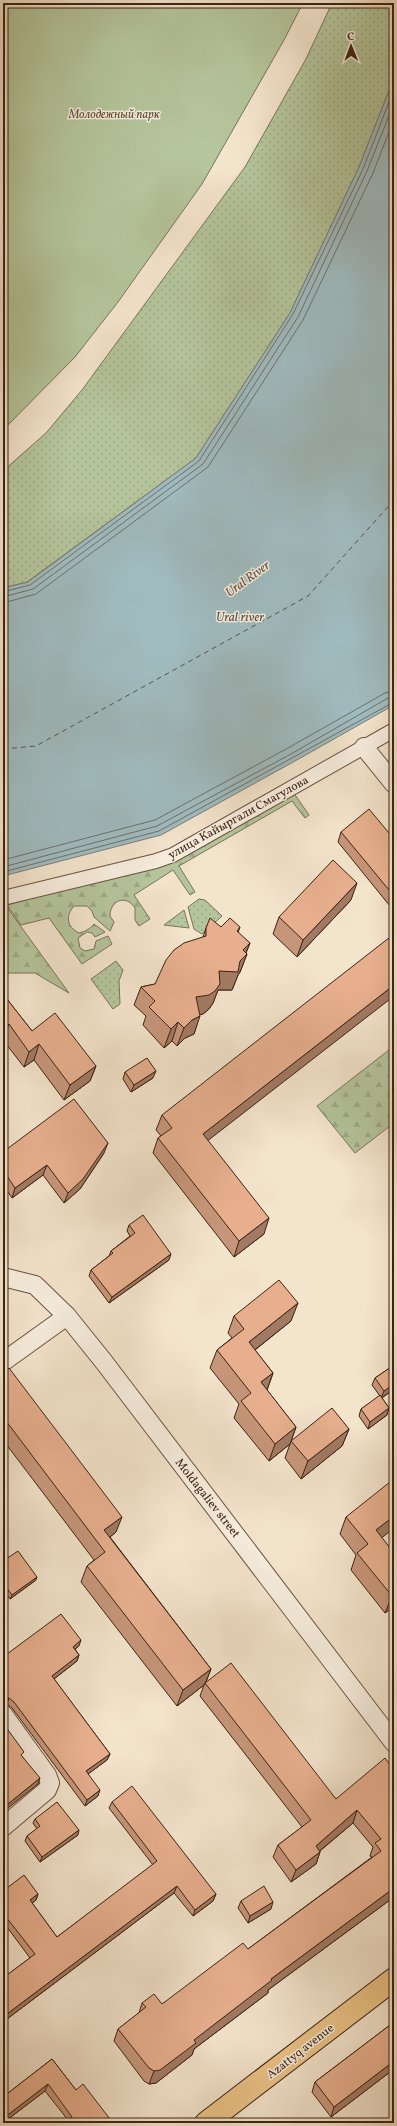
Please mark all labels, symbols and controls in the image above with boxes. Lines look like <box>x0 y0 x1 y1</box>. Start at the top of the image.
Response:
north arrow <box>331 26 371 66</box>
text: С <box>347 30 355 45</box>
park label: Молодежный парк <box>68 107 160 123</box>
water label: Ural River <box>222 557 274 602</box>
water label: Ural river <box>216 609 264 627</box>
street label: улица Кайыргали Смагулова <box>165 772 312 863</box>
street label: Moldagaliev street <box>171 1456 243 1542</box>
street label: Azattyq avenue <box>264 2020 338 2083</box>

